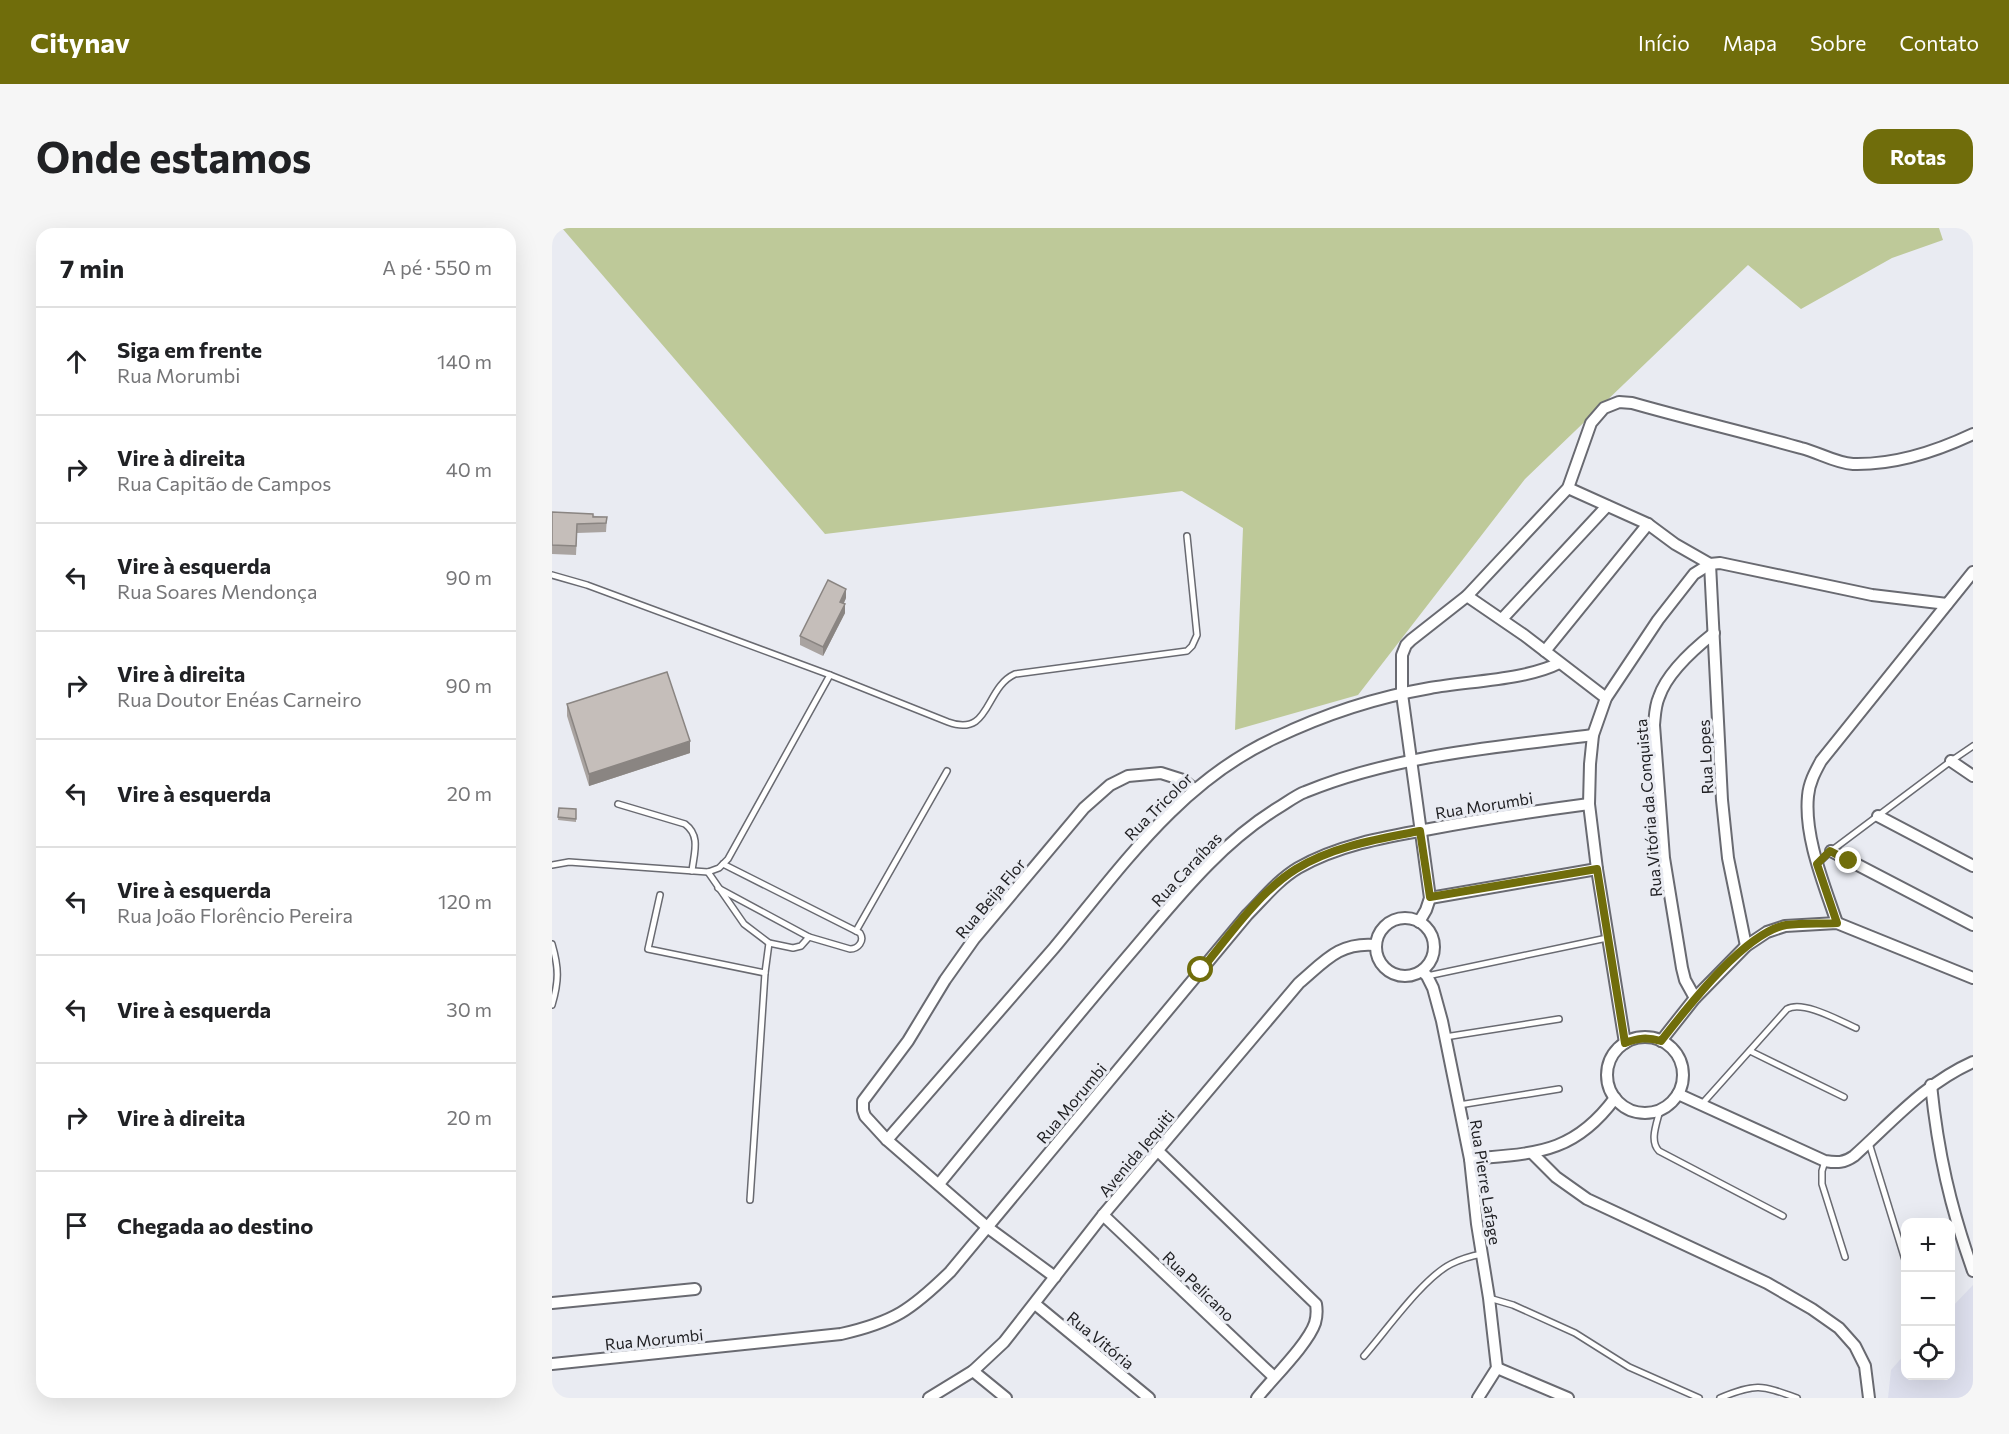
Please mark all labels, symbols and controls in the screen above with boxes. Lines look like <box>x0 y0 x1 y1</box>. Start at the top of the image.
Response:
text: Citynav <box>30 25 130 59</box>
text: Início <box>1638 30 1690 55</box>
text: Mapa <box>1723 30 1777 55</box>
text: Sobre <box>1810 30 1866 55</box>
text: Contato <box>1899 30 1979 55</box>
button: Rotas <box>1863 129 1973 184</box>
text: Onde estamos <box>36 130 311 182</box>
text: 7 min <box>60 252 124 283</box>
text: A pé · 550 m <box>382 255 492 279</box>
text: Siga em frente <box>117 336 262 363</box>
icon: ahead <box>60 345 93 378</box>
text: 140 m <box>437 349 492 373</box>
text: Rua Morumbi <box>117 363 240 387</box>
text: Vire à direita <box>117 444 245 471</box>
icon: right <box>60 453 93 486</box>
text: 40 m <box>446 457 492 481</box>
text: Rua Capitão de Campos <box>117 471 331 495</box>
text: Vire à esquerda <box>117 552 271 579</box>
icon: left <box>60 561 93 594</box>
text: 90 m <box>446 565 492 589</box>
text: Rua Soares Mendonça <box>117 579 317 603</box>
text: Vire à direita <box>117 660 245 687</box>
icon: right <box>60 669 93 702</box>
text: 90 m <box>446 673 492 697</box>
text: Rua Doutor Enéas Carneiro <box>117 687 362 711</box>
street label: Rua Vitória da Conquista <box>1631 718 1665 898</box>
street label: Rua Lopes <box>1694 719 1716 795</box>
street label: Rua Tricolor <box>1120 768 1196 844</box>
icon: left <box>60 777 93 810</box>
text: Vire à esquerda <box>117 780 271 807</box>
text: 20 m <box>447 781 492 805</box>
street label: Rua Morumbi <box>1434 788 1534 822</box>
street label: Rua Caraíbas <box>1147 828 1225 910</box>
route end <box>1835 847 1861 873</box>
street label: Rua Beija Flor <box>951 854 1029 942</box>
text: Vire à esquerda <box>117 876 271 903</box>
icon: left <box>60 885 93 918</box>
text: 120 m <box>438 889 492 913</box>
text: Rua João Florêncio Pereira <box>117 903 353 927</box>
route start <box>1187 956 1213 982</box>
icon: left <box>60 993 93 1026</box>
text: Vire à esquerda <box>117 996 271 1023</box>
text: 30 m <box>446 997 492 1021</box>
street label: Rua Morumbi <box>1032 1059 1110 1147</box>
icon: right <box>60 1101 93 1134</box>
text: Vire à direita <box>117 1104 245 1131</box>
text: 20 m <box>447 1105 492 1129</box>
street label: Avenida Jequiti <box>1094 1106 1178 1200</box>
street label: Rua Pierre Lafage <box>1467 1118 1505 1246</box>
icon: arrive <box>60 1209 93 1242</box>
text: Chegada ao destino <box>117 1212 313 1239</box>
map controls <box>1901 1218 1955 1380</box>
button: + <box>1901 1218 1955 1272</box>
street label: Rua Pelicano <box>1159 1247 1239 1325</box>
button: − <box>1901 1272 1955 1326</box>
street label: Rua Vitória <box>1064 1307 1138 1373</box>
street label: Rua Morumbi <box>604 1324 704 1354</box>
button: locate <box>1901 1326 1955 1380</box>

